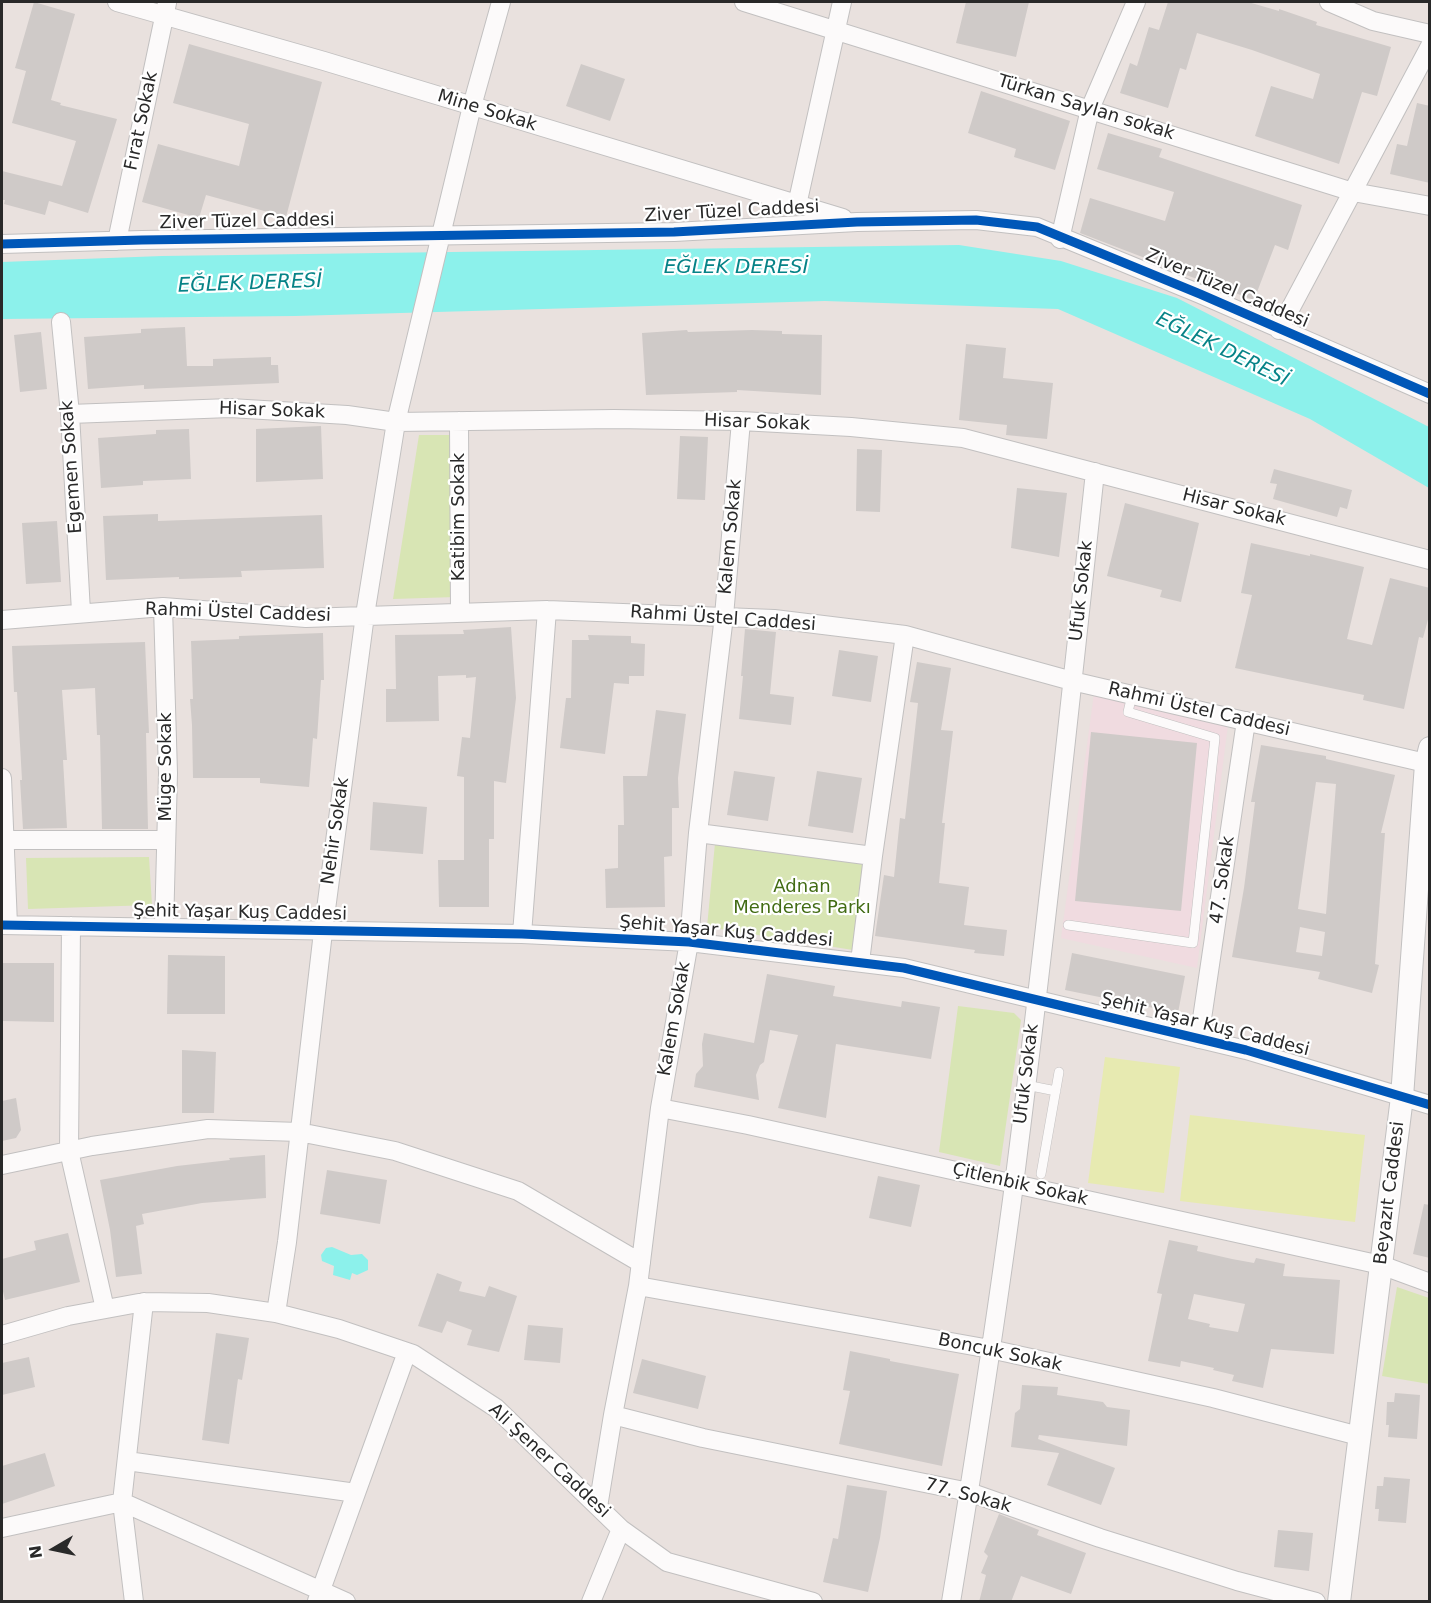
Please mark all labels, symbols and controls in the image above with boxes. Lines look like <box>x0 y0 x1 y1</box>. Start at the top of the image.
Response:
street label: Fırat Sokak <box>121 70 163 172</box>
street label: Türkan Saylan sokak <box>995 71 1177 145</box>
street label: Mine Sokak <box>435 86 539 136</box>
street label: Ziver Tüzel Caddesi <box>644 197 820 227</box>
street label: Ziver Tüzel Caddesi <box>159 210 335 234</box>
street label: Ziver Tüzel Caddesi <box>1142 245 1312 333</box>
water label: EĞLEK DERESİ <box>664 256 808 280</box>
water label: EĞLEK DERESİ <box>177 269 323 299</box>
water label: EĞLEK DERESİ <box>1152 308 1292 392</box>
street label: Hisar Sokak <box>219 398 325 424</box>
street label: Egemen Sokak <box>57 400 87 534</box>
street label: Hisar Sokak <box>704 410 810 436</box>
street label: Katibim Sokak <box>448 453 470 581</box>
street label: Kalem Sokak <box>715 478 747 596</box>
street label: Hisar Sokak <box>1180 485 1288 531</box>
street label: Ufuk Sokak <box>1066 540 1098 642</box>
street label: Rahmi Üstel Caddesi <box>145 599 331 627</box>
street label: Rahmi Üstel Caddesi <box>629 602 817 636</box>
street label: Rahmi Üstel Caddesi <box>1106 679 1292 741</box>
street label: Müge Sokak <box>155 712 177 822</box>
street label: Nehir Sokak <box>318 776 354 886</box>
street label: 47. Sokak <box>1206 835 1240 925</box>
park label: Adnan Menderes Parkı <box>733 876 871 918</box>
street label: Şehit Yaşar Kuş Caddesi <box>133 900 347 926</box>
street label: Şehit Yaşar Kuş Caddesi <box>618 912 834 952</box>
street label: Kalem Sokak <box>654 960 696 1078</box>
street label: Şehit Yaşar Kuş Caddesi <box>1099 989 1311 1061</box>
street label: Ufuk Sokak <box>1010 1023 1044 1125</box>
street label: Beyazıt Caddesi <box>1370 1120 1410 1266</box>
street label: Çitlenbik Sokak <box>950 1159 1090 1211</box>
street label: Boncuk Sokak <box>936 1329 1064 1377</box>
street label: Ali Şener Caddesi <box>484 1399 614 1523</box>
street label: 77. Sokak <box>923 1474 1013 1518</box>
north arrow <box>24 1519 84 1579</box>
text: N <box>25 1544 46 1560</box>

